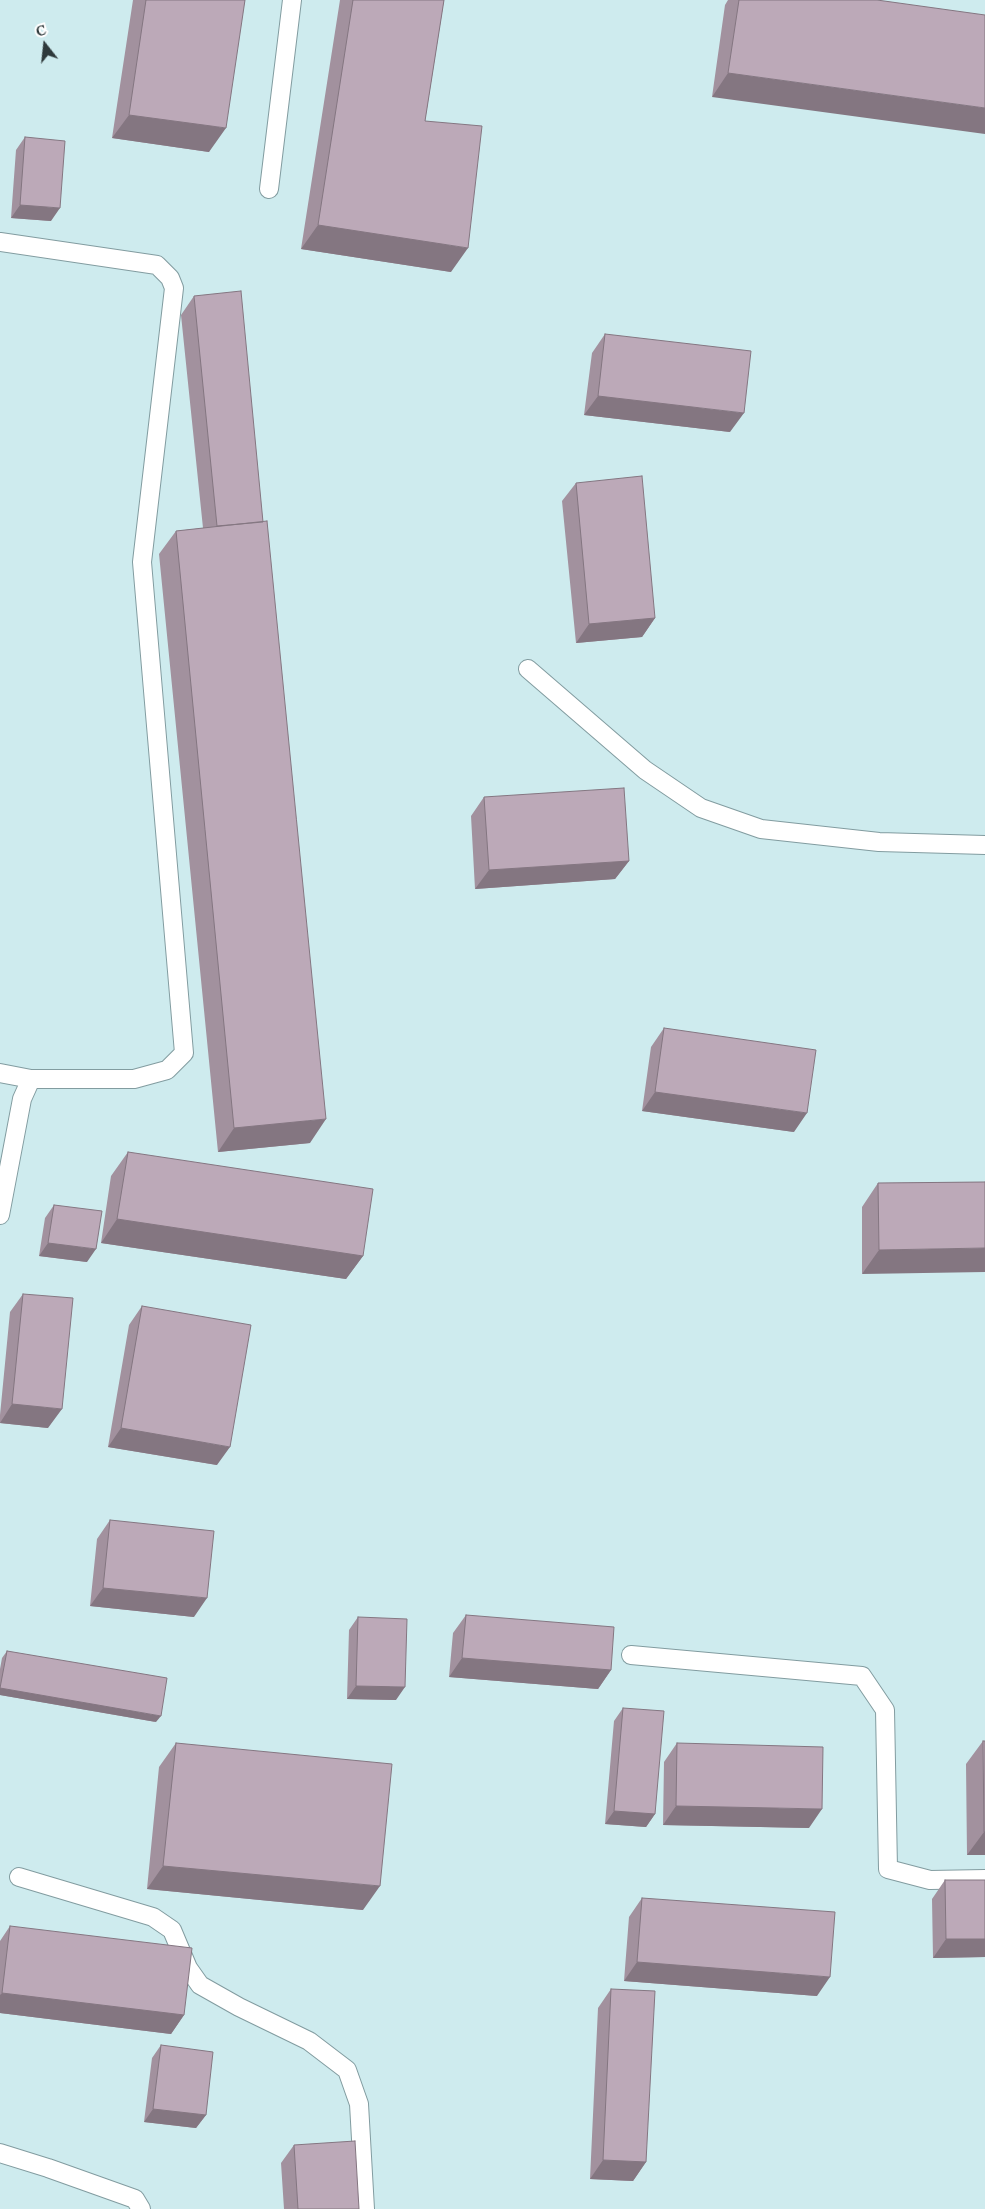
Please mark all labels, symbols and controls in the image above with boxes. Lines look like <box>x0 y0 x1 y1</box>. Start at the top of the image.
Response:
north arrow <box>20 20 70 70</box>
text: С <box>34 21 48 41</box>

